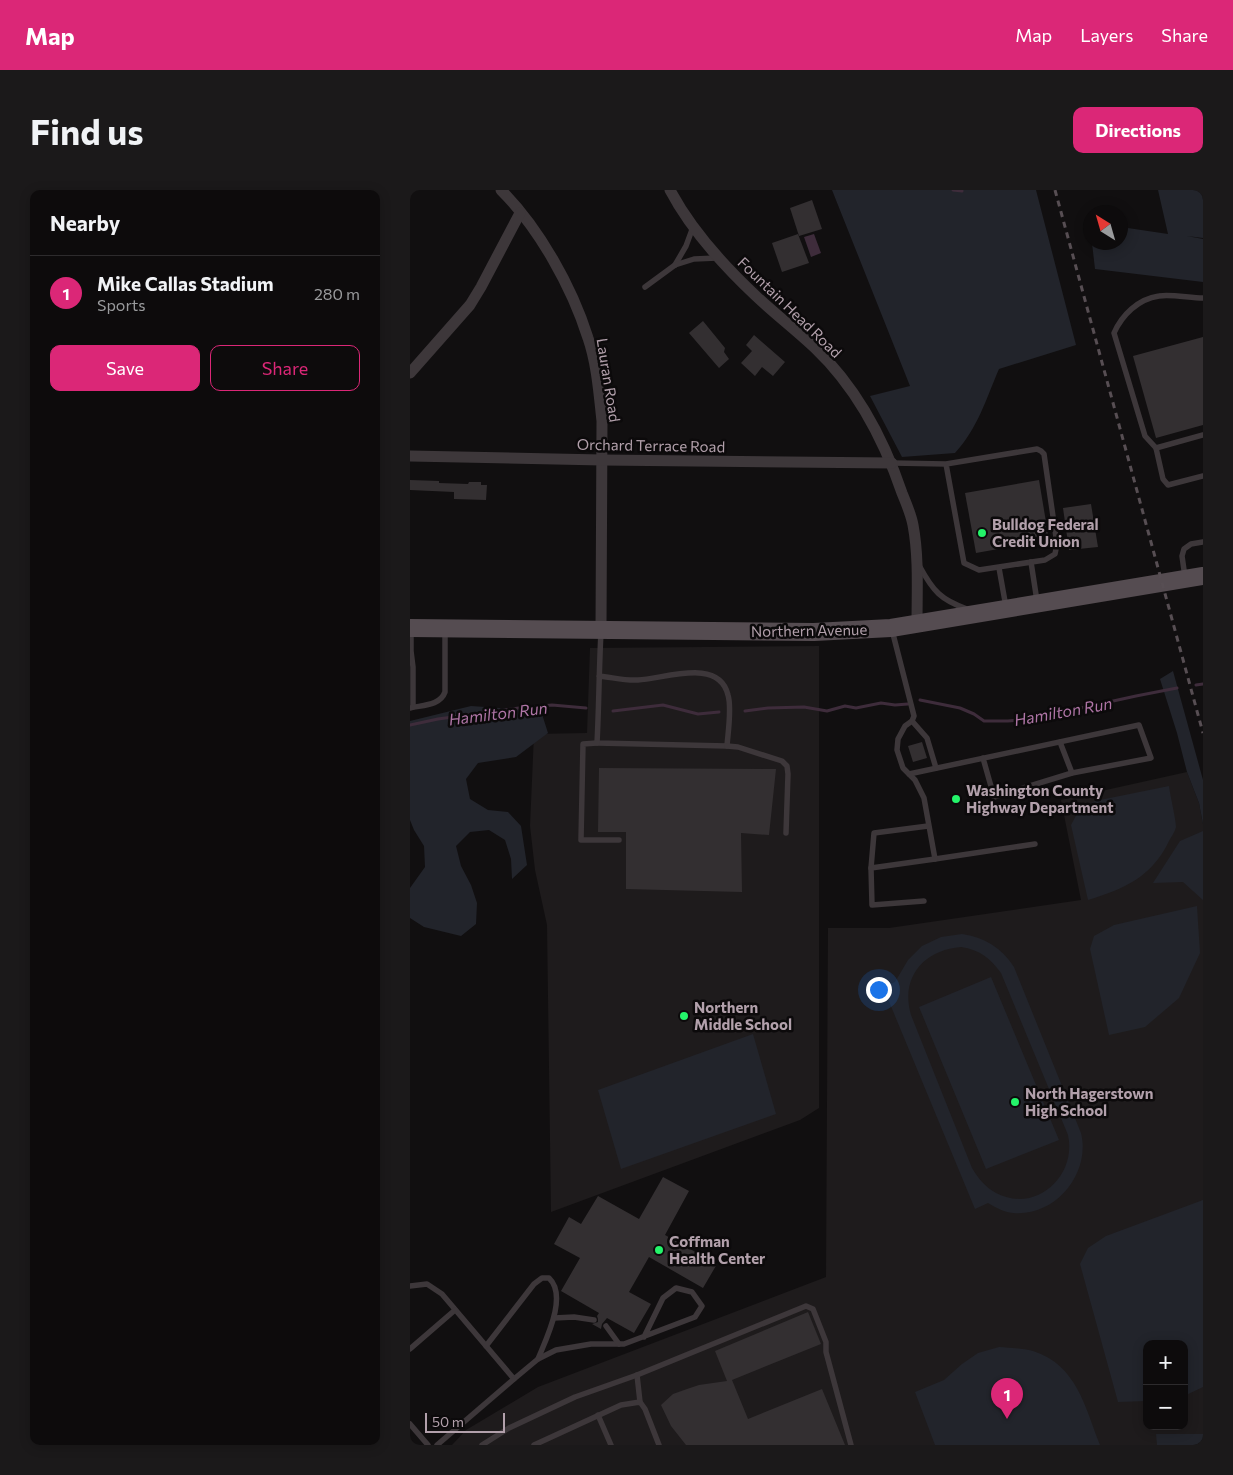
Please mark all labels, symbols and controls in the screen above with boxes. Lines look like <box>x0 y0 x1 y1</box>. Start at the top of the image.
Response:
text: Map <box>25 21 75 50</box>
text: Map <box>1015 24 1052 46</box>
text: Layers <box>1080 24 1133 46</box>
text: Share <box>1161 24 1208 46</box>
button: Directions <box>1073 107 1203 153</box>
text: Find us <box>30 109 144 152</box>
north arrow <box>1083 205 1128 250</box>
text: Nearby <box>50 210 120 235</box>
street label: Fountain Head Road <box>734 253 846 361</box>
text: Mike Callas Stadium <box>97 272 274 295</box>
text: 1 <box>62 284 70 303</box>
text: 280 m <box>314 284 360 303</box>
text: Sports <box>97 295 146 314</box>
street label: Lauran Road <box>593 337 625 423</box>
button: Save <box>50 345 200 391</box>
button: Share <box>210 345 360 391</box>
street label: Orchard Terrace Road <box>577 435 725 455</box>
place label: Bulldog Federal Credit Union <box>992 515 1099 550</box>
marker: Bulldog Federal Credit Union <box>976 527 988 539</box>
street label: Northern Avenue <box>751 620 867 640</box>
water label: Hamilton Run <box>1012 693 1114 729</box>
water label: Hamilton Run <box>447 698 549 728</box>
place label: Washington County Highway Department <box>966 781 1113 816</box>
marker: Washington County Highway Department <box>950 793 962 805</box>
your location <box>866 977 892 1003</box>
place label: Northern Middle School <box>694 998 792 1033</box>
marker: Northern Middle School <box>678 1010 690 1022</box>
place label: North Hagerstown High School <box>1025 1084 1153 1119</box>
marker: North Hagerstown High School <box>1009 1096 1021 1108</box>
place label: Coffman Health Center <box>669 1232 765 1267</box>
marker: Coffman Health Center <box>653 1244 665 1256</box>
map controls <box>1143 1340 1188 1430</box>
button: + <box>1143 1340 1188 1385</box>
pin: 1 <box>991 1378 1023 1419</box>
button: − <box>1143 1385 1188 1430</box>
scale bar <box>425 1410 505 1433</box>
text: 50 m <box>432 1413 464 1430</box>

